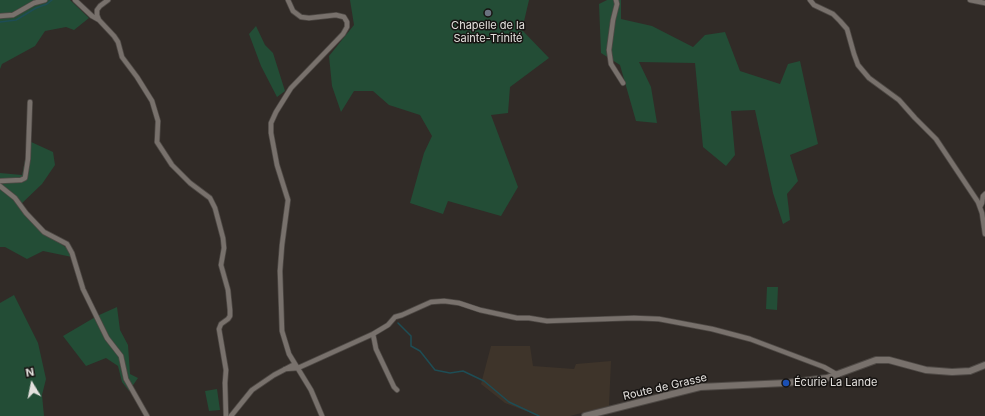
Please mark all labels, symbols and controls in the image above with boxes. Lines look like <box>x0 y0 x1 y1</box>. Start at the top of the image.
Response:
marker: Chapelle de la Sainte-Trinité <box>483 8 493 18</box>
place label: Chapelle de la Sainte-Trinité <box>451 19 525 45</box>
north arrow <box>12 364 52 404</box>
text: N <box>25 365 35 380</box>
street label: Route de Grasse <box>622 371 708 403</box>
place label: Écurie La Lande <box>794 376 877 390</box>
marker: Écurie La Lande <box>781 378 791 388</box>

